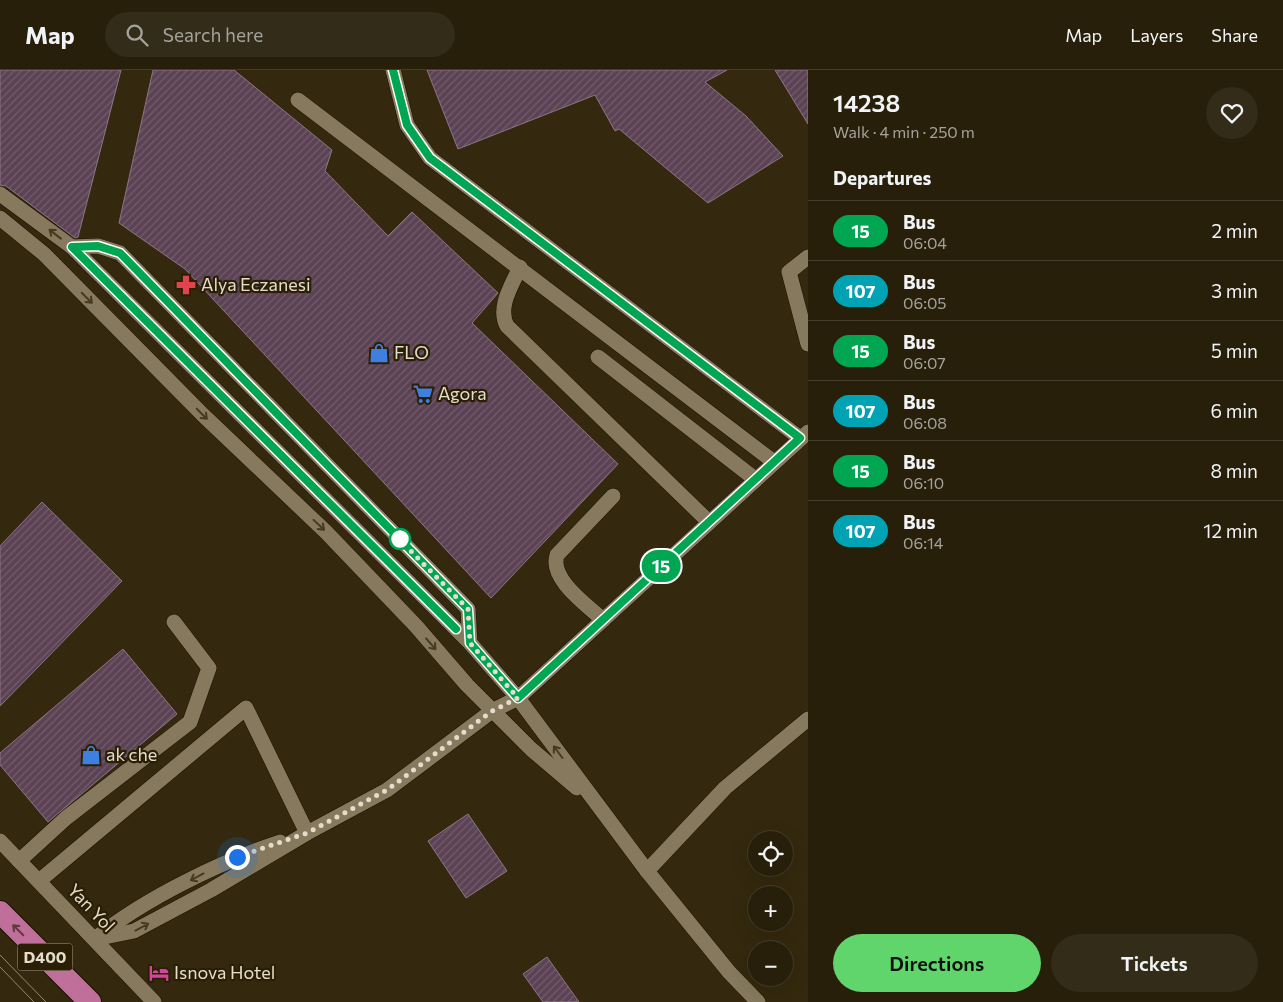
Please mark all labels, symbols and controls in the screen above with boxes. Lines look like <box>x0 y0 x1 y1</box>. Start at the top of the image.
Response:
search box <box>105 12 455 57</box>
text: Map <box>25 20 75 49</box>
icon: search <box>123 21 151 49</box>
text: Search here <box>163 23 263 46</box>
text: Map <box>1065 24 1102 46</box>
text: Layers <box>1130 24 1183 46</box>
text: Share <box>1211 24 1258 46</box>
button: heart <box>1206 87 1258 139</box>
text: 14238 <box>833 88 900 117</box>
text: Walk · 4 min · 250 m <box>833 122 975 141</box>
text: Departures <box>833 166 931 189</box>
text: Bus <box>903 210 935 233</box>
text: 2 min <box>1211 219 1258 242</box>
text: 15 <box>851 220 870 242</box>
one-way arrow <box>49 229 62 240</box>
text: 06:04 <box>903 233 947 252</box>
text: Bus <box>903 270 935 293</box>
place label: Alya Eczanesi <box>201 273 311 295</box>
pharmacy icon: Alya Eczanesi <box>175 274 197 296</box>
text: 3 min <box>1211 279 1258 302</box>
text: 107 <box>846 280 875 302</box>
one-way arrow <box>81 292 94 304</box>
text: 06:05 <box>903 293 947 312</box>
text: Bus <box>903 330 935 353</box>
text: 5 min <box>1211 339 1258 362</box>
text: 15 <box>851 340 870 362</box>
place label: FLO <box>394 341 429 363</box>
shop icon: FLO <box>368 342 390 364</box>
text: 06:07 <box>903 353 946 372</box>
place label: Agora <box>438 382 487 404</box>
supermarket icon: Agora <box>412 383 434 405</box>
text: Bus <box>903 390 935 413</box>
text: 6 min <box>1210 399 1258 422</box>
text: 107 <box>846 400 875 422</box>
one-way arrow <box>195 407 207 419</box>
text: 06:08 <box>903 413 947 432</box>
text: Bus <box>903 450 935 473</box>
text: 8 min <box>1210 459 1258 482</box>
text: 15 <box>851 460 870 482</box>
text: 06:10 <box>903 473 944 492</box>
text: Bus <box>903 510 935 533</box>
one-way arrow <box>313 519 326 531</box>
text: 12 min <box>1203 519 1258 542</box>
text: 107 <box>846 520 875 542</box>
unlabelled marker <box>389 528 411 550</box>
text: 06:14 <box>903 533 943 552</box>
line badge: 15 <box>638 550 684 582</box>
text: 15 <box>652 555 670 577</box>
one-way arrow <box>425 637 437 650</box>
place label: ak che <box>106 743 157 765</box>
shop icon: ak che <box>80 744 102 766</box>
one-way arrow <box>553 745 563 759</box>
map controls <box>748 831 793 986</box>
button: locate <box>748 831 793 876</box>
your location <box>225 845 250 870</box>
one-way arrow <box>190 873 205 883</box>
street label: Yan Yol <box>63 879 120 936</box>
button: + <box>748 886 793 931</box>
one-way arrow <box>134 921 149 931</box>
one-way arrow <box>13 925 25 937</box>
button: Directions <box>833 934 1041 992</box>
button: Tickets <box>1051 934 1258 992</box>
button: − <box>748 941 793 986</box>
road number: D400 <box>18 944 72 970</box>
place label: Isnova Hotel <box>174 961 275 983</box>
hotel icon: Isnova Hotel <box>148 962 170 984</box>

